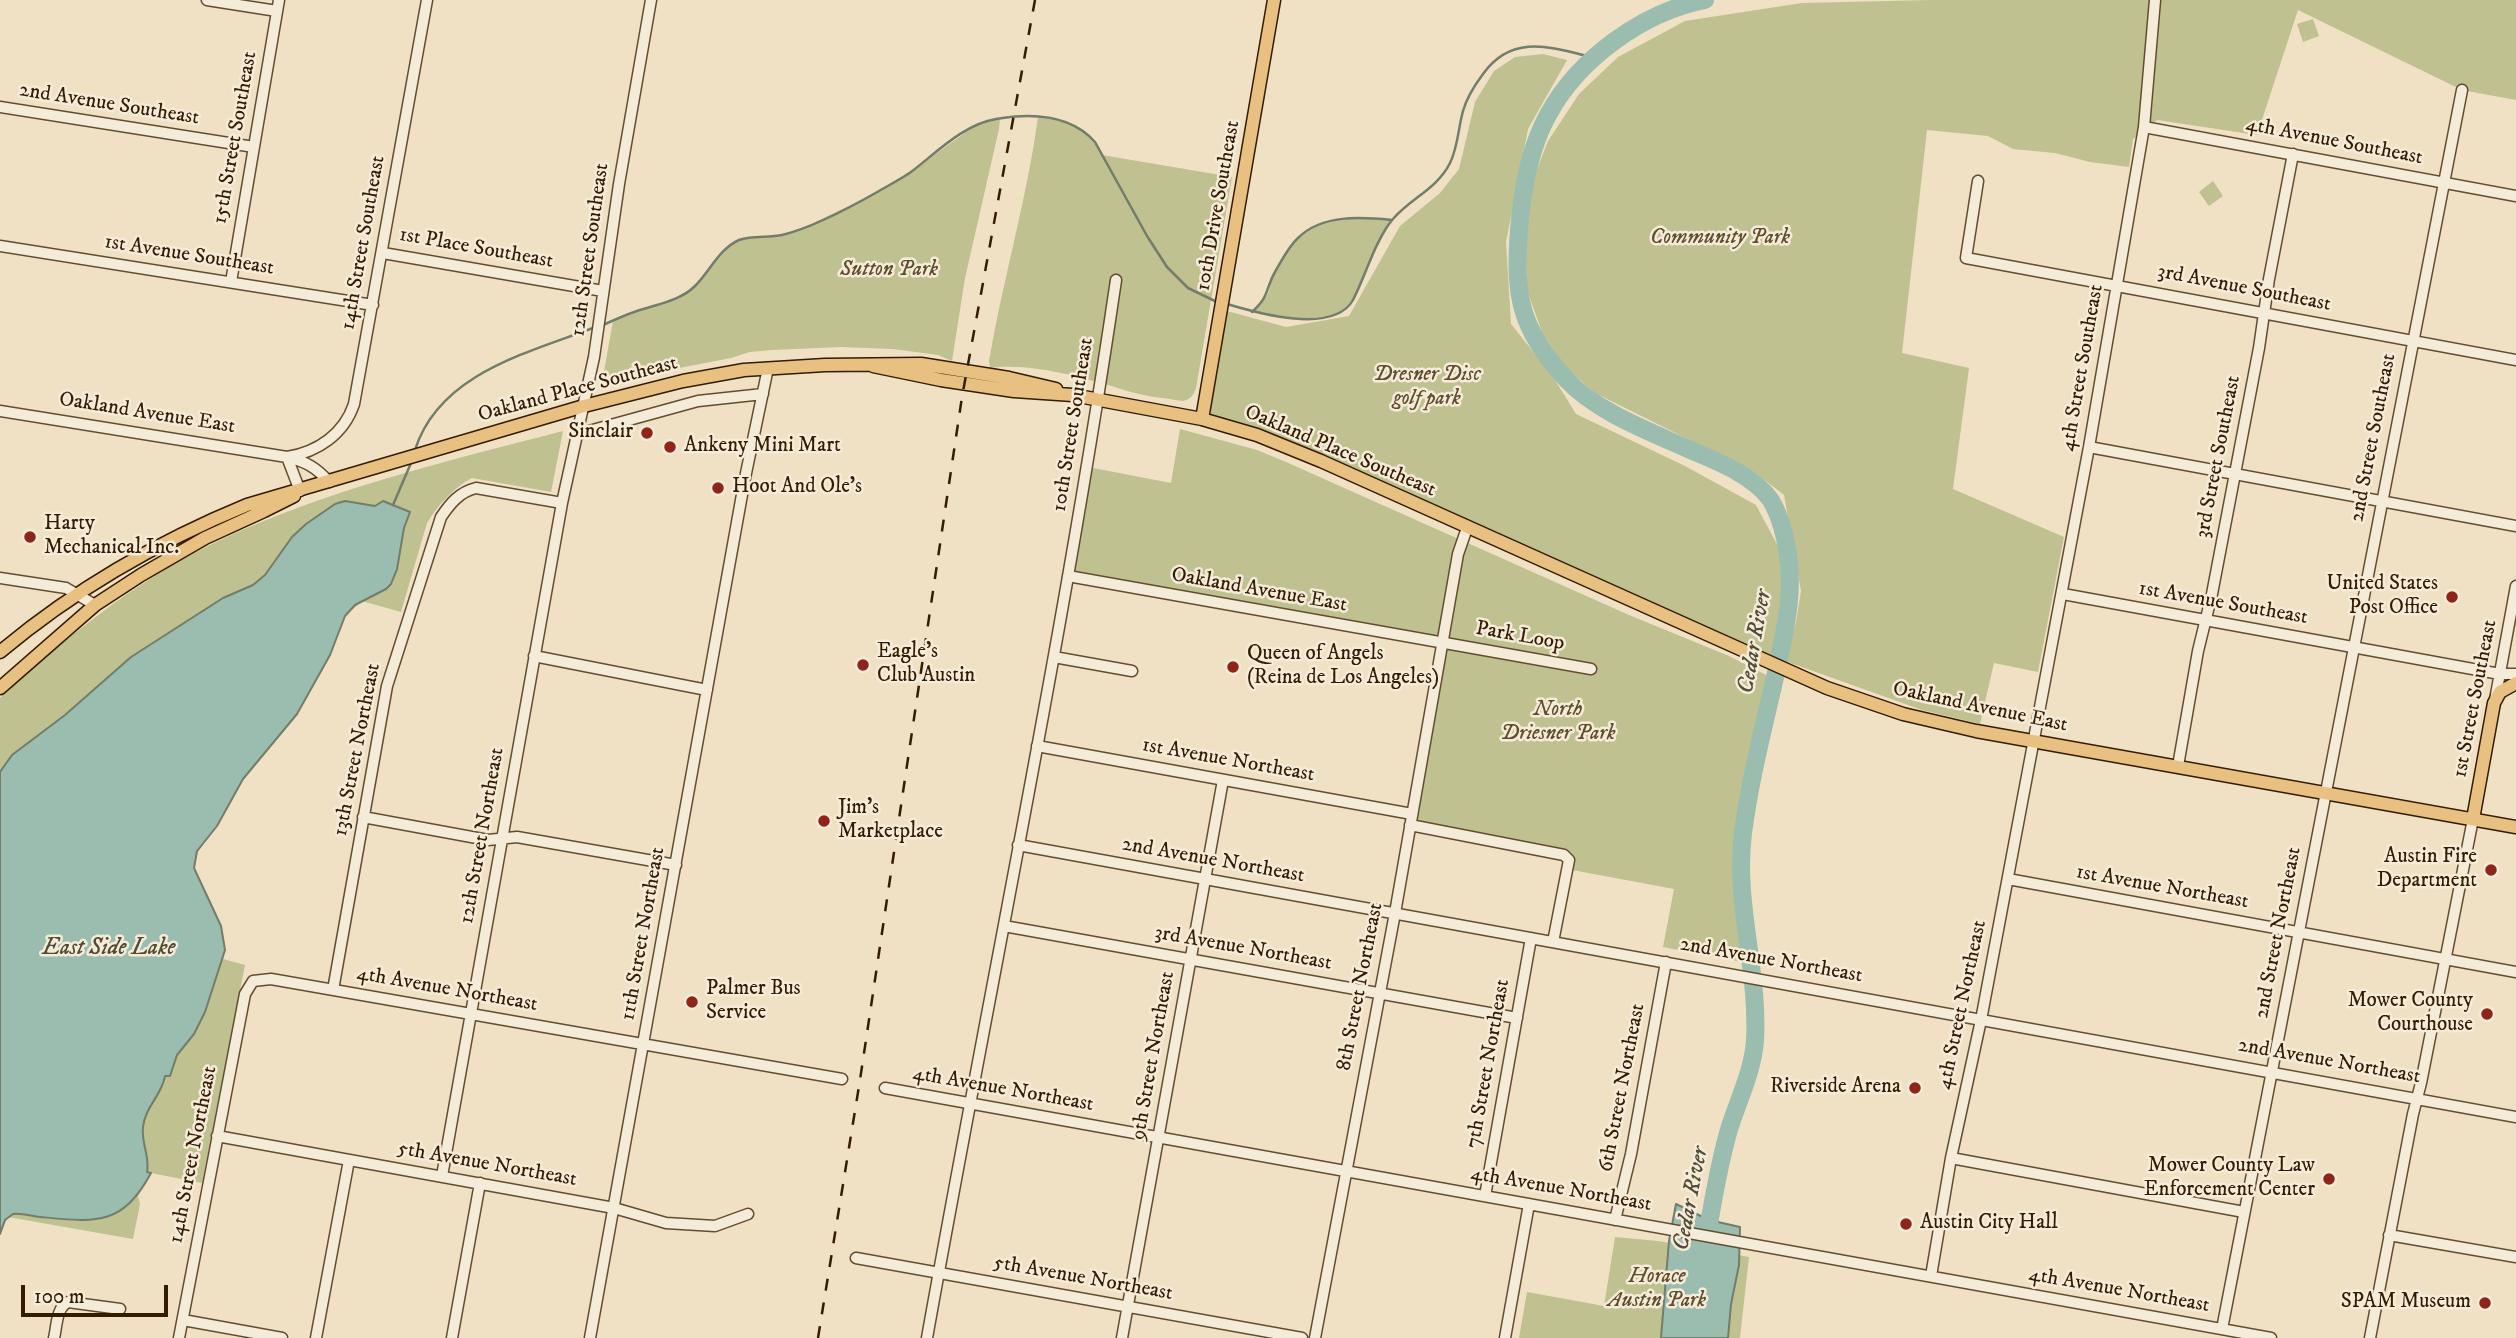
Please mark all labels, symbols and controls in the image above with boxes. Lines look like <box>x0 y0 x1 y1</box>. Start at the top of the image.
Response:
street label: 15th Street Southeast <box>208 50 264 226</box>
street label: 2nd Avenue Southeast <box>17 78 201 132</box>
street label: 4th Avenue Southeast <box>2243 112 2425 172</box>
street label: 10th Drive Southeast <box>1192 119 1246 293</box>
street label: 14th Street Southeast <box>336 154 392 332</box>
street label: 12th Street Southeast <box>566 162 616 338</box>
street label: 1st Place Southeast <box>397 223 555 275</box>
park label: Community Park <box>1650 226 1790 252</box>
street label: 1st Avenue Southeast <box>102 230 276 282</box>
park label: Sutton Park <box>840 258 938 284</box>
street label: 3rd Avenue Southeast <box>2155 260 2333 318</box>
street label: 4th Street Southeast <box>2056 283 2110 453</box>
street label: 10th Street Southeast <box>1048 336 1100 514</box>
street label: Oakland Place Southeast <box>476 351 680 429</box>
street label: 2nd Street Southeast <box>2345 352 2403 524</box>
park label: Dresner Disc golf park <box>1373 363 1481 413</box>
street label: 3rd Street Southeast <box>2191 374 2247 540</box>
street label: Oakland Avenue East <box>57 388 237 440</box>
street label: Oakland Place Southeast <box>1241 400 1439 504</box>
place label: Sinclair <box>568 420 633 446</box>
marker: Sinclair <box>639 425 655 441</box>
place label: Ankeny Mini Mart <box>684 434 841 460</box>
marker: Ankeny Mini Mart <box>662 439 678 455</box>
place label: Hoot And Ole's <box>732 475 862 501</box>
marker: Hoot And Ole's <box>710 480 726 496</box>
place label: Harty Mechanical Inc. <box>44 512 179 562</box>
marker: Harty Mechanical Inc. <box>22 529 38 545</box>
street label: Oakland Avenue East <box>1169 563 1349 619</box>
place label: United States Post Office <box>2326 572 2438 622</box>
street label: 1st Avenue Southeast <box>2136 577 2310 631</box>
water label: Cedar River <box>1733 588 1779 696</box>
marker: United States Post Office <box>2444 589 2460 605</box>
street label: Park Loop <box>1474 617 1566 657</box>
street label: 1st Street Southeast <box>2448 618 2504 780</box>
place label: Eagle's Club Austin <box>877 640 975 690</box>
place label: Queen of Angels (Reina de Los Angeles) <box>1247 642 1439 692</box>
marker: Eagle's Club Austin <box>855 657 871 673</box>
marker: Queen of Angels (Reina de Los Angeles) <box>1225 659 1241 675</box>
street label: 13th Street Northeast <box>329 661 387 839</box>
street label: Oakland Avenue East <box>1890 677 2070 739</box>
park label: North Driesner Park <box>1501 698 1615 748</box>
street label: 1st Avenue Northeast <box>1140 733 1316 789</box>
street label: 12th Street Northeast <box>455 746 511 926</box>
place label: Jim's Marketplace <box>838 796 943 846</box>
marker: Jim's Marketplace <box>816 813 832 829</box>
street label: 2nd Avenue Northeast <box>1120 833 1306 889</box>
street label: 11th Street Northeast <box>616 845 672 1023</box>
street label: 2nd Street Northeast <box>2250 845 2308 1021</box>
place label: Austin Fire Department <box>2377 845 2477 895</box>
street label: 1st Avenue Northeast <box>2074 860 2250 916</box>
marker: Austin Fire Department <box>2483 862 2499 878</box>
street label: 8th Street Northeast <box>1332 901 1390 1073</box>
street label: 4th Street Northeast <box>1933 918 1993 1092</box>
street label: 3rd Avenue Northeast <box>1152 921 1334 977</box>
street label: 2nd Avenue Northeast <box>1678 933 1864 989</box>
water label: East Side Lake <box>43 935 175 963</box>
street label: 4th Avenue Northeast <box>355 962 539 1018</box>
street label: 9th Street Northeast <box>1127 970 1181 1142</box>
place label: Palmer Bus Service <box>706 977 801 1027</box>
street label: 7th Street Northeast <box>1462 977 1516 1151</box>
place label: Mower County Courthouse <box>2348 989 2473 1039</box>
marker: Palmer Bus Service <box>684 994 700 1010</box>
street label: 6th Street Northeast <box>1594 1002 1652 1174</box>
marker: Mower County Courthouse <box>2479 1006 2495 1022</box>
street label: 2nd Avenue Northeast <box>2236 1034 2422 1090</box>
street label: 4th Avenue Northeast <box>911 1062 1095 1118</box>
street label: 14th Street Northeast <box>164 1064 224 1246</box>
place label: Riverside Arena <box>1770 1075 1901 1101</box>
marker: Riverside Arena <box>1907 1080 1923 1096</box>
street label: 5th Avenue Northeast <box>395 1137 579 1193</box>
water label: Cedar River <box>1668 1145 1716 1253</box>
place label: Mower County Law Enforcement Center <box>2144 1154 2315 1204</box>
street label: 4th Avenue Northeast <box>1469 1162 1653 1218</box>
marker: Mower County Law Enforcement Center <box>2321 1171 2337 1187</box>
place label: Austin City Hall <box>1920 1211 2058 1237</box>
marker: Austin City Hall <box>1898 1216 1914 1232</box>
street label: 5th Avenue Northeast <box>991 1251 1175 1307</box>
street label: 4th Avenue Northeast <box>2027 1263 2211 1319</box>
park label: Horace Austin Park <box>1608 1265 1706 1315</box>
scale bar <box>24 1272 172 1316</box>
text: 100 m <box>34 1284 85 1310</box>
place label: SPAM Museum <box>2341 1290 2471 1316</box>
marker: SPAM Museum <box>2477 1295 2493 1311</box>

